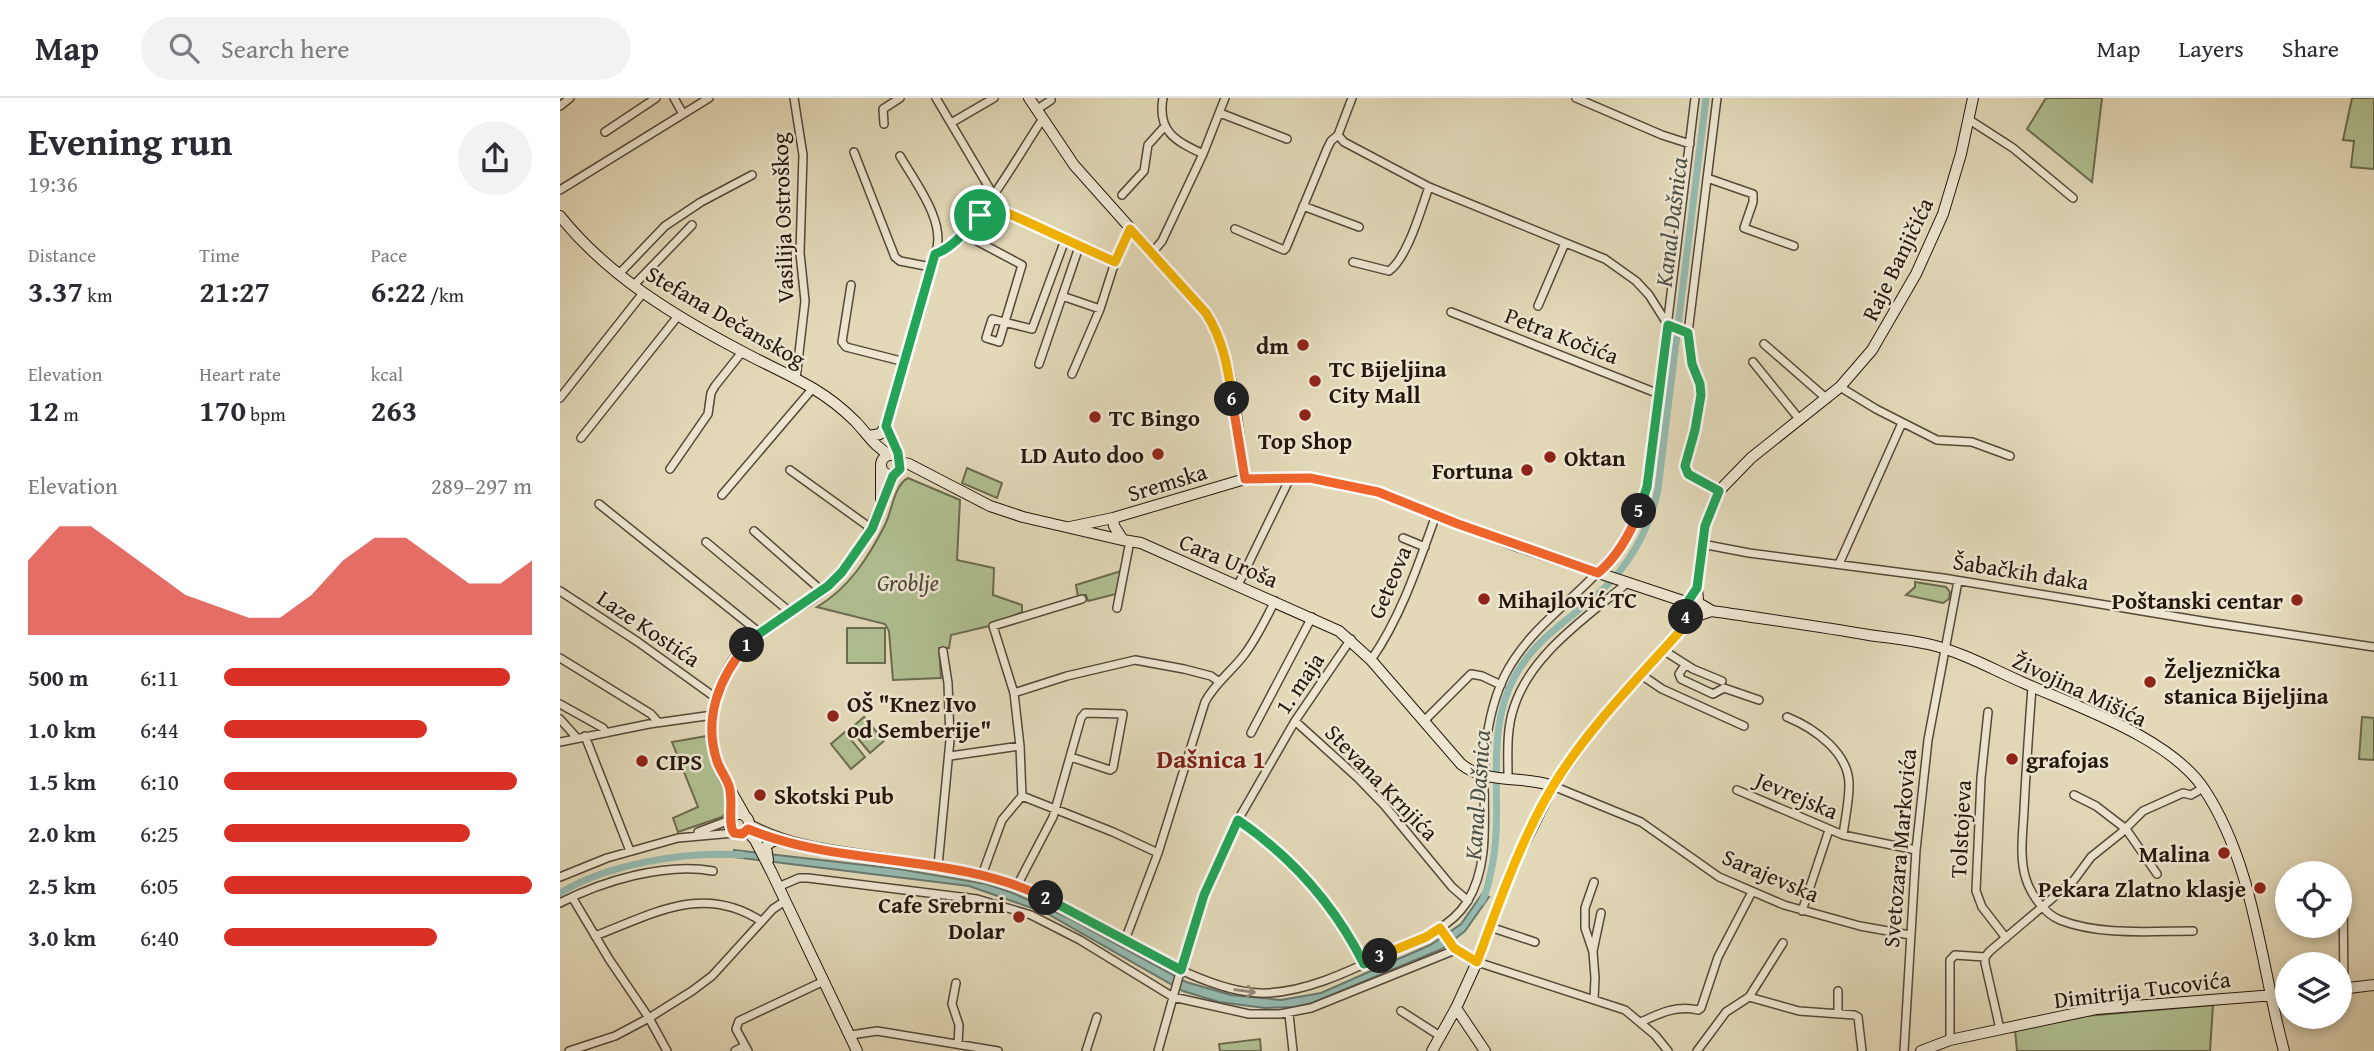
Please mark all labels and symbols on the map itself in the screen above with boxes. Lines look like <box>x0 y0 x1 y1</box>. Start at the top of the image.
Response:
street label: Vasilija Ostroškog <box>763 132 801 304</box>
water label: Kanal Dašnica <box>1646 155 1696 290</box>
pin <box>950 185 1010 245</box>
street label: Raje Banjičića <box>1853 192 1941 326</box>
street label: Stefana Dečanskog <box>640 257 812 375</box>
street label: Petra Kočića <box>1500 298 1624 372</box>
place label: dm <box>1256 329 1289 362</box>
marker: dm <box>1295 337 1311 353</box>
place label: TC Bijeljina City Mall <box>1329 352 1447 411</box>
marker: TC Bijeljina City Mall <box>1307 373 1323 389</box>
pin: 6 <box>1214 382 1250 416</box>
place label: TC Bingo <box>1109 401 1200 434</box>
marker: Top Shop <box>1297 407 1313 423</box>
marker: TC Bingo <box>1087 409 1103 425</box>
place label: Top Shop <box>1258 424 1352 457</box>
place label: LD Auto doo <box>1020 438 1144 471</box>
place label: Oktan <box>1564 441 1626 474</box>
marker: LD Auto doo <box>1150 446 1166 462</box>
marker: Oktan <box>1542 449 1558 465</box>
street label: Sremska <box>1123 454 1211 510</box>
place label: Fortuna <box>1432 454 1513 487</box>
marker: Fortuna <box>1519 462 1535 478</box>
pin: 5 <box>1622 494 1656 528</box>
street label: Cara Uroša <box>1174 524 1284 596</box>
street label: Geteova <box>1359 540 1419 624</box>
street label: Šabačkih đaka <box>1951 544 2091 598</box>
park label: Groblje <box>877 566 939 599</box>
street label: Laze Kostića <box>591 581 707 675</box>
place label: Mihajlović TC <box>1498 583 1637 616</box>
place label: Poštanski centar <box>2112 584 2283 617</box>
marker: Mihajlović TC <box>1476 591 1492 607</box>
marker: Poštanski centar <box>2289 592 2305 608</box>
pin: 4 <box>1668 600 1704 634</box>
pin: 1 <box>730 628 764 662</box>
street label: Živojina Mišića <box>2007 643 2153 735</box>
street label: 1. maja <box>1266 645 1332 721</box>
place label: Željeznička stanica Bijeljina <box>2164 653 2329 712</box>
marker: Željeznička stanica Bijeljina <box>2142 674 2158 690</box>
place label: OŠ "Knez Ivo od Semberije" <box>847 687 991 746</box>
marker: OŠ "Knez Ivo od Semberije" <box>825 708 841 724</box>
street label: Stevana Krnjića <box>1318 716 1446 848</box>
water label: Kanal Dašnica <box>1455 729 1499 862</box>
district label: Dašnica 1 <box>1156 739 1266 778</box>
place label: grafojas <box>2026 743 2109 776</box>
place label: CIPS <box>656 745 702 778</box>
street label: Svetozara Markovića <box>1874 747 1924 949</box>
marker: grafojas <box>2004 751 2020 767</box>
marker: CIPS <box>634 753 650 769</box>
street label: Jevrejska <box>1748 762 1844 827</box>
place label: Skotski Pub <box>774 779 894 812</box>
street label: Tolstojeva <box>1941 779 1979 879</box>
marker: Skotski Pub <box>752 787 768 803</box>
place label: Malina <box>2139 837 2210 870</box>
street label: Sarajevska <box>1717 840 1825 910</box>
marker: Malina <box>2216 845 2232 861</box>
place label: Pekara Zlatno klasje <box>2038 872 2246 905</box>
pin: 2 <box>1028 880 1064 916</box>
marker: Pekara Zlatno klasje <box>2252 880 2268 896</box>
place label: Cafe Srebrni Dolar <box>878 888 1005 947</box>
marker: Cafe Srebrni Dolar <box>1011 909 1027 925</box>
pin: 3 <box>1362 938 1398 974</box>
street label: Dimitrija Tucovića <box>2052 962 2232 1016</box>
one-way arrow <box>1234 984 1256 997</box>

